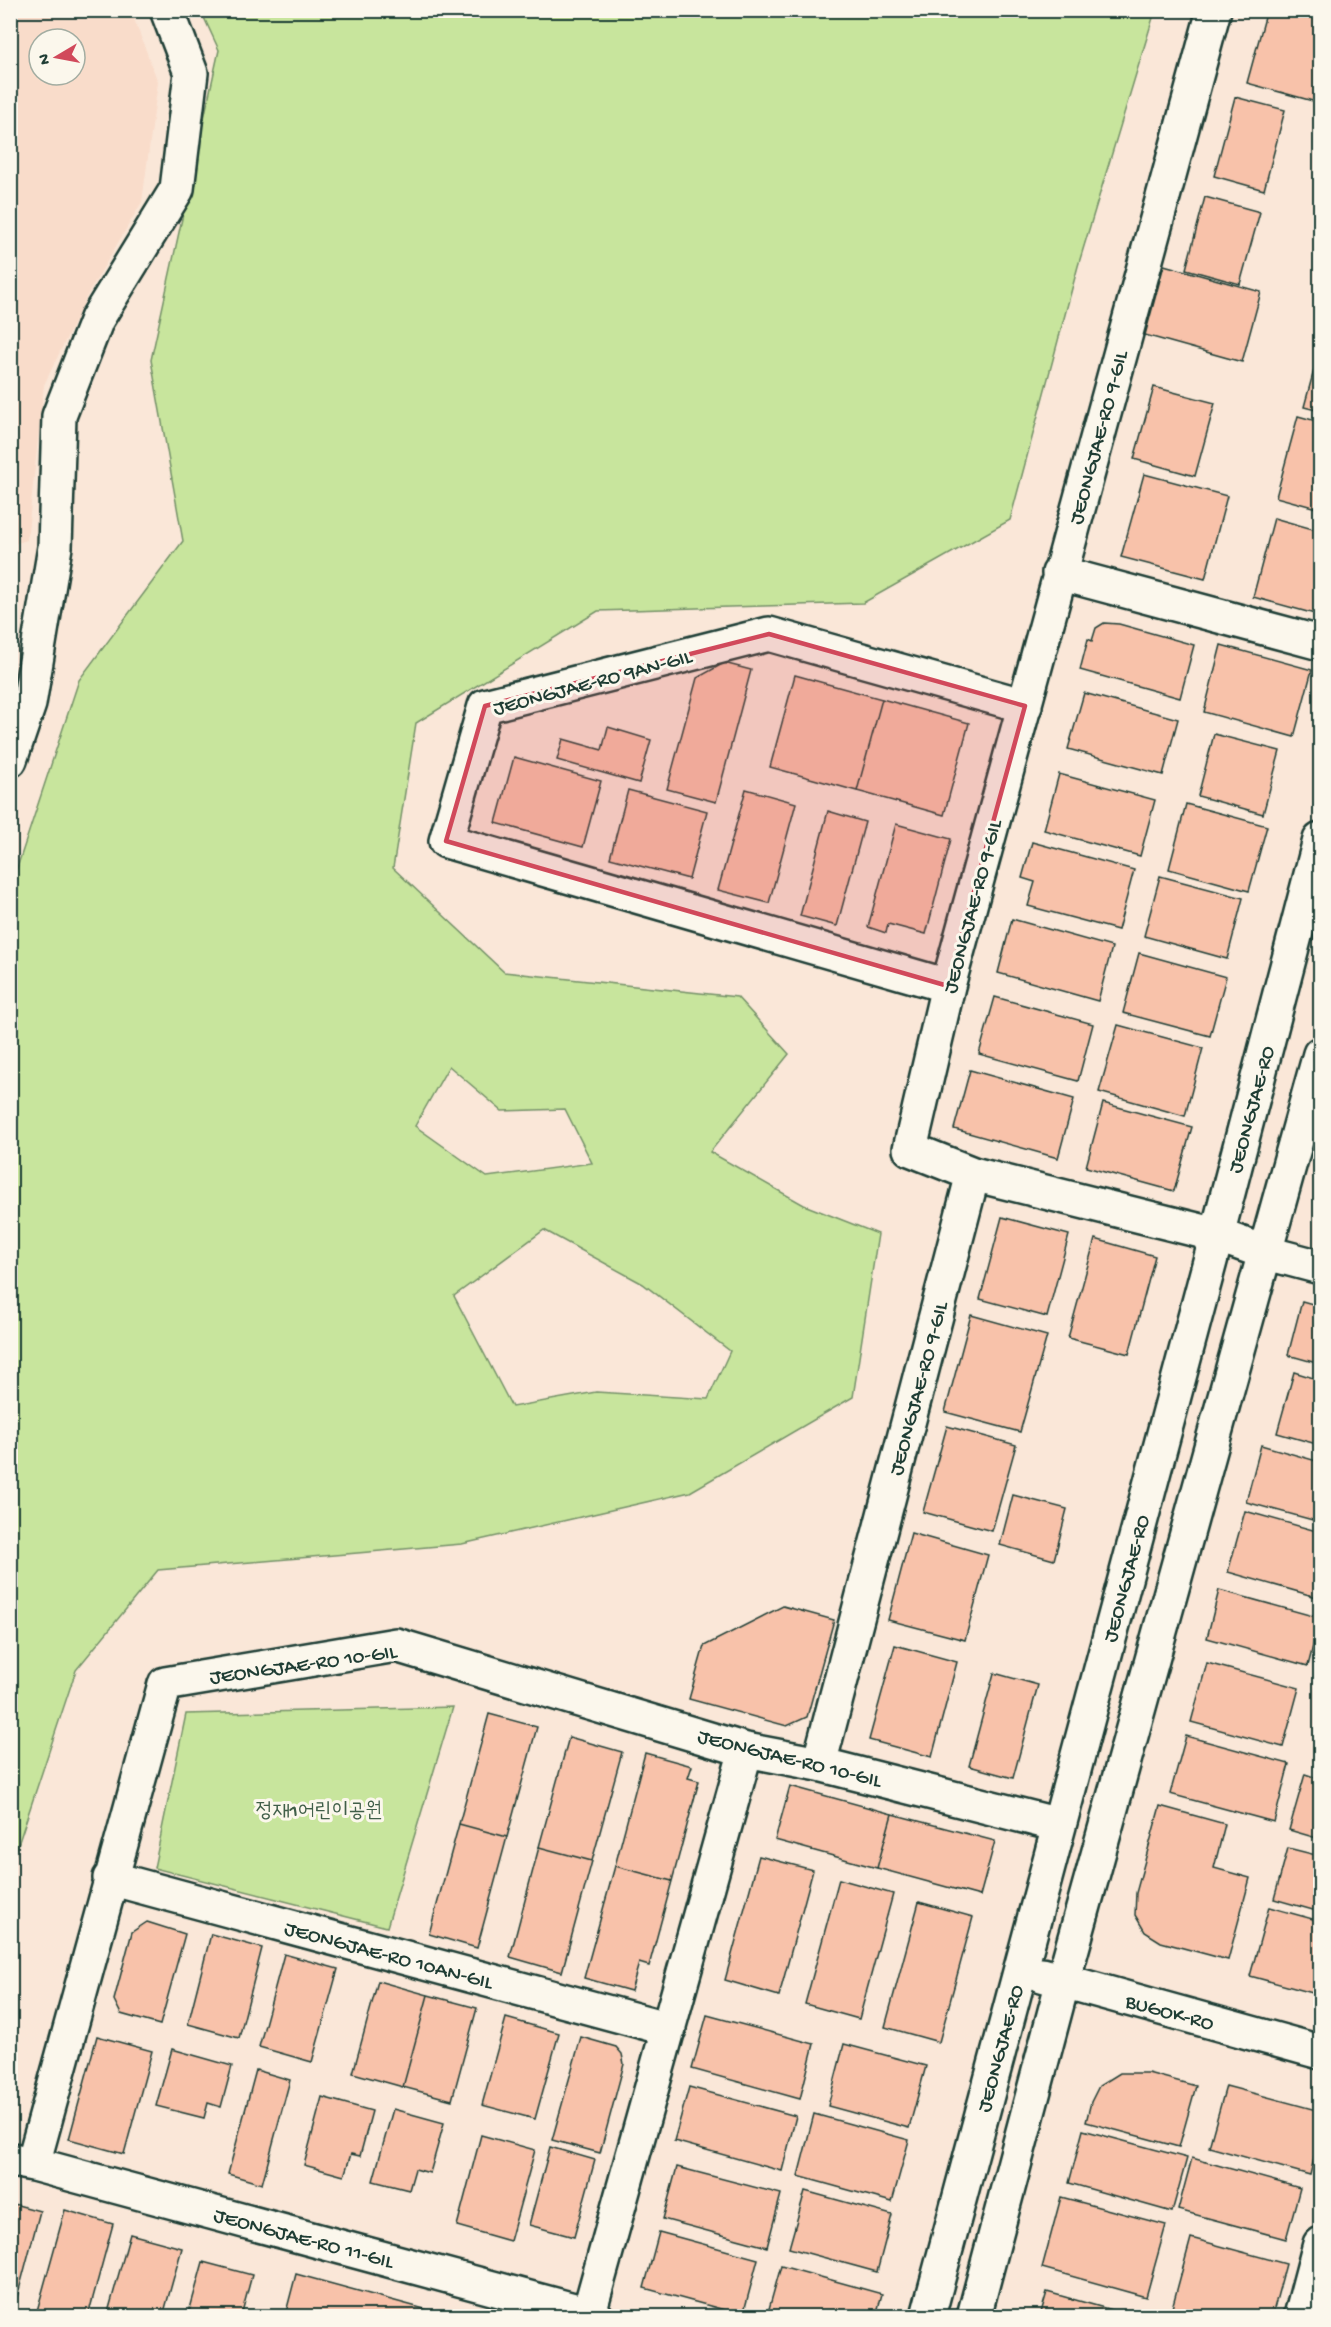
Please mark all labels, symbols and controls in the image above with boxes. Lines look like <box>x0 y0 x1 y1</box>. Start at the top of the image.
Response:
north arrow <box>27 27 87 87</box>
text: N <box>35 52 56 66</box>
street label: JEONGJAE-RO 9-GIL <box>1065 347 1136 527</box>
street label: JEONGJAE-RO 9AN-GIL <box>491 645 696 723</box>
street label: JEONGJAE-RO 9-GIL <box>939 816 1010 996</box>
street label: JEONGJAE-RO <box>1224 1043 1282 1176</box>
street label: JEONGJAE-RO 9-GIL <box>885 1298 956 1478</box>
street label: JEONGJAE-RO <box>1099 1512 1157 1645</box>
street label: JEONGJAE-RO 10-GIL <box>208 1641 400 1692</box>
street label: JEONGJAE-RO 10-GIL <box>695 1725 885 1796</box>
park label: 정재1어린이공원 <box>256 1800 382 1825</box>
street label: JEONGJAE-RO 10AN-GIL <box>281 1918 496 1998</box>
street label: JEONGJAE-RO <box>973 1982 1031 2115</box>
street label: BUGOK-RO <box>1121 1990 1216 2038</box>
street label: JEONGJAE-RO 11-GIL <box>210 2204 397 2277</box>

